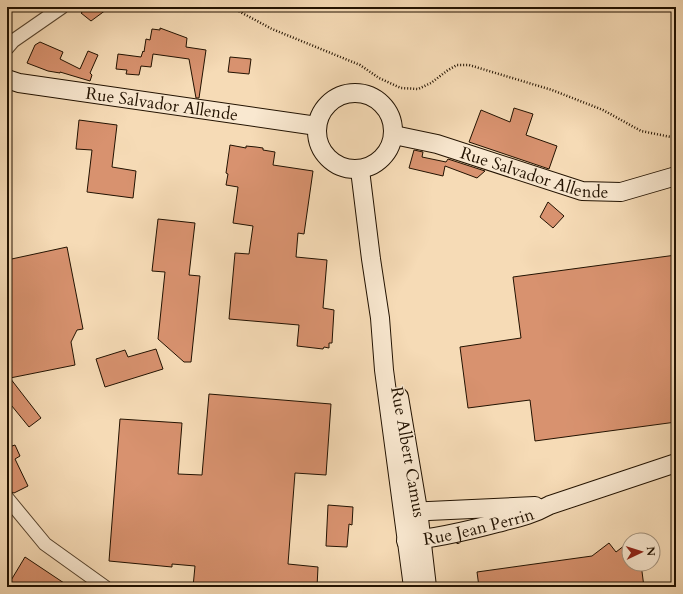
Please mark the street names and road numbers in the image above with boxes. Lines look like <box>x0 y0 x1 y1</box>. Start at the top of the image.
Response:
street label: Rue Salvador Allende <box>84 81 240 126</box>
street label: Rue Salvador Allende <box>457 141 609 203</box>
street label: Rue Albert Camus <box>385 385 431 520</box>
street label: Rue Jean Perrin <box>421 502 537 550</box>

